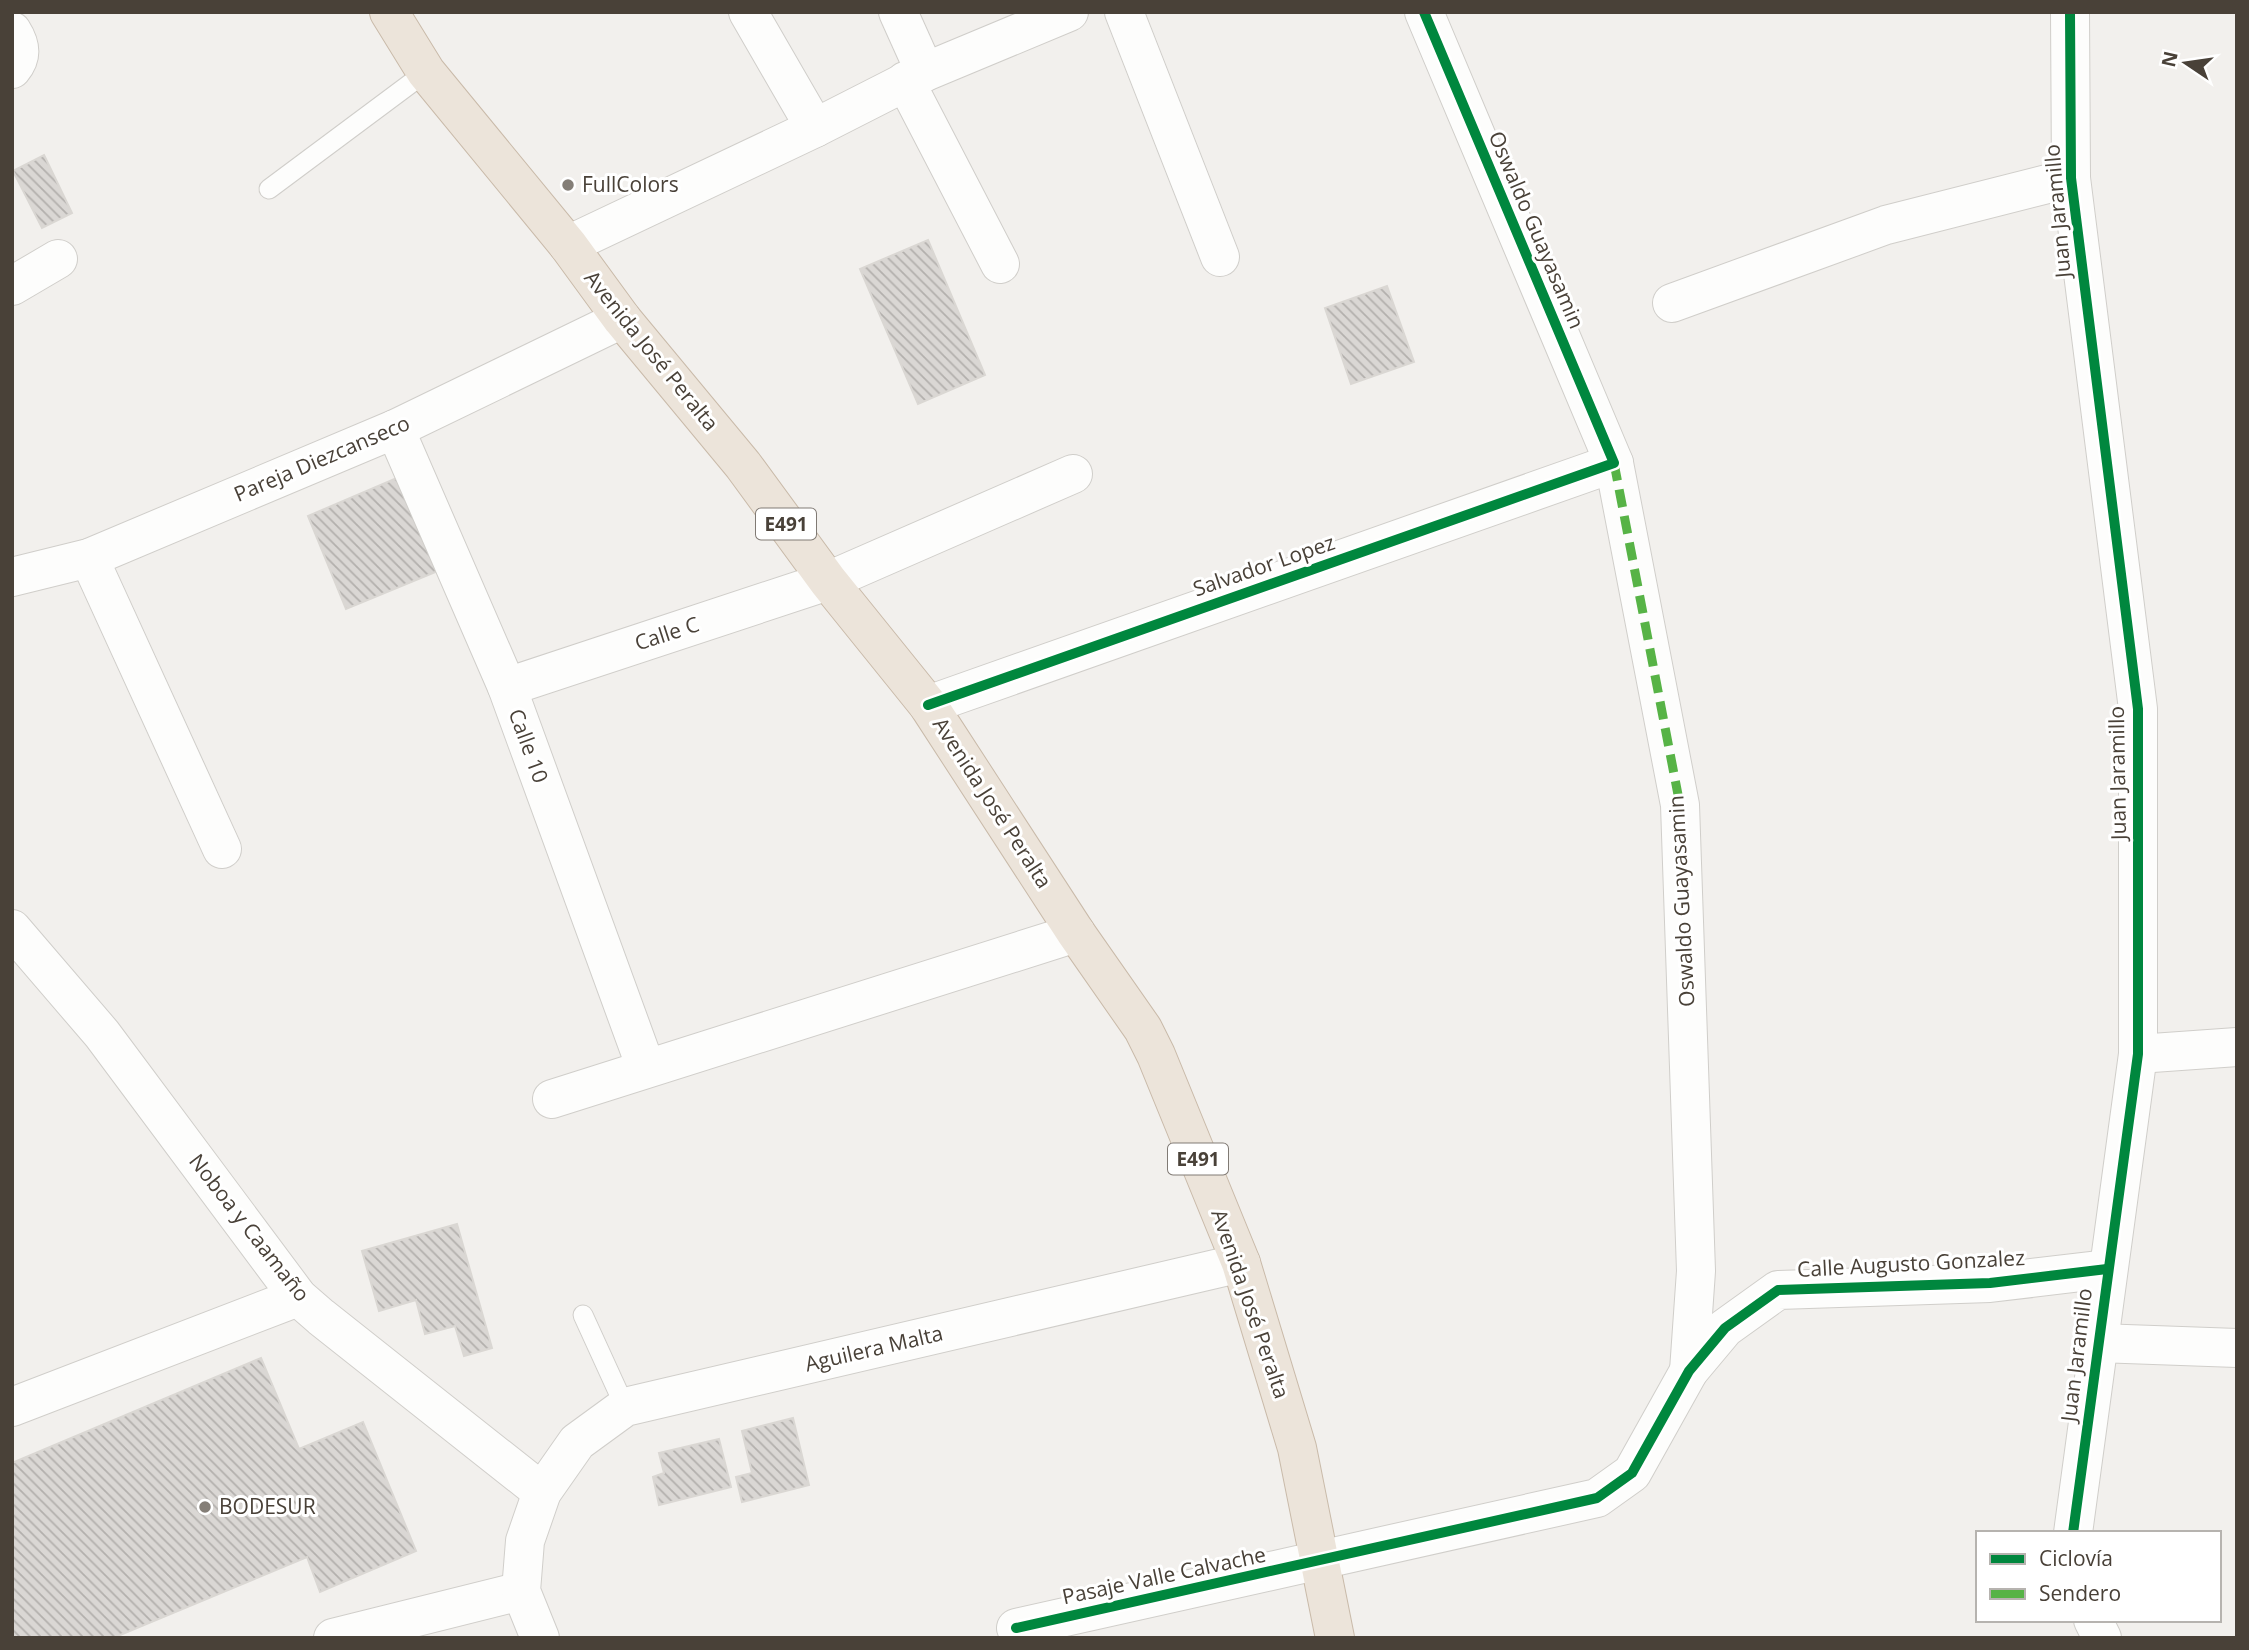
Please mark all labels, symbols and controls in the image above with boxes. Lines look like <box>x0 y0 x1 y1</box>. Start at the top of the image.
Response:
north arrow <box>2151 28 2221 98</box>
text: N <box>2155 49 2184 70</box>
street label: Oswaldo Guayasamin <box>1483 127 1591 333</box>
street label: Juan Jaramillo <box>2037 143 2077 281</box>
place label: FullColors <box>582 170 679 198</box>
marker: FullColors <box>560 177 576 193</box>
street label: Avenida José Peralta <box>578 264 725 436</box>
street label: Pareja Diezcanseco <box>229 408 414 508</box>
road number: E491 <box>756 509 816 540</box>
street label: Salvador Lopez <box>1189 528 1338 602</box>
street label: Calle C <box>631 610 702 657</box>
street label: Calle 10 <box>503 705 555 787</box>
street label: Juan Jaramillo <box>2102 706 2132 842</box>
street label: Avenida José Peralta <box>927 712 1059 893</box>
street label: Oswaldo Guayasamin <box>1661 795 1701 1008</box>
road number: E491 <box>1168 1144 1228 1175</box>
street label: Noboa y Caamaño <box>183 1148 316 1307</box>
street label: Avenida José Peralta <box>1205 1205 1296 1402</box>
street label: Calle Augusto Gonzalez <box>1796 1243 2026 1283</box>
street label: Juan Jaramillo <box>2054 1287 2098 1425</box>
street label: Aguilera Malta <box>802 1319 945 1377</box>
place label: BODESUR <box>219 1492 316 1520</box>
marker: BODESUR <box>197 1499 213 1515</box>
legend <box>1976 1531 2221 1622</box>
street label: Pasaje Valle Calvache <box>1059 1540 1268 1610</box>
text: Ciclovía <box>2039 1544 2113 1572</box>
text: Sendero <box>2039 1579 2121 1607</box>

